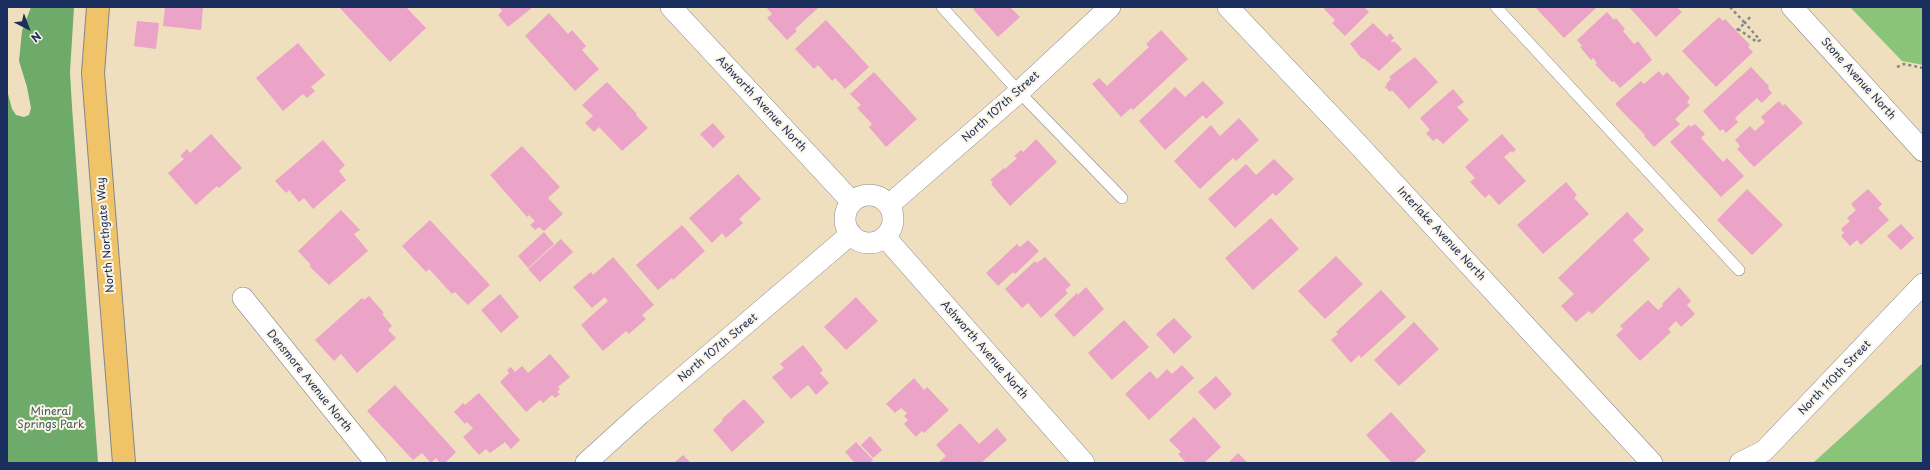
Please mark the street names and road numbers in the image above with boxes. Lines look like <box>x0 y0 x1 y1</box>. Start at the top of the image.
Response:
street label: Stone Avenue North <box>1818 35 1898 123</box>
street label: Ashworth Avenue North <box>713 53 809 155</box>
street label: North 107th Street <box>960 69 1042 145</box>
street label: North Northgate Way <box>94 177 118 293</box>
street label: Interlake Avenue North <box>1394 184 1488 284</box>
street label: Ashworth Avenue North <box>938 298 1030 402</box>
street label: North 107th Street <box>676 311 760 385</box>
street label: Densmore Avenue North <box>264 327 354 435</box>
street label: North 110th Street <box>1796 338 1874 418</box>

